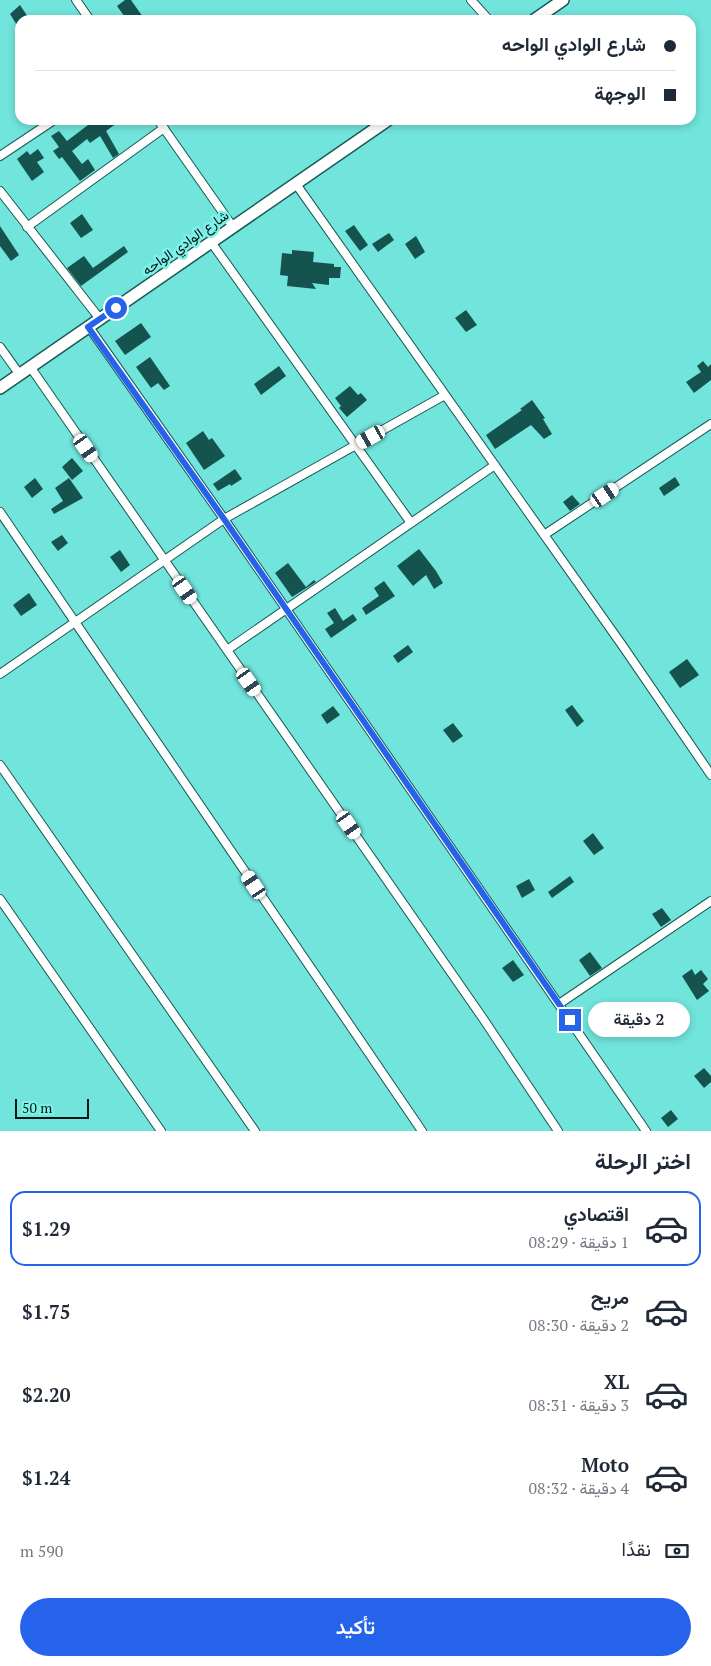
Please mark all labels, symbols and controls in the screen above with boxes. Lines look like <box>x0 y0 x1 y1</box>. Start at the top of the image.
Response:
text: شارع الوادي الواحه <box>502 31 646 56</box>
text: الوجهة <box>594 80 646 105</box>
street label: شارع الوادي الواحه <box>138 205 234 281</box>
route start <box>105 297 127 319</box>
car <box>354 423 387 451</box>
car <box>71 431 100 465</box>
car <box>588 480 621 510</box>
car <box>170 573 199 607</box>
car <box>234 665 263 699</box>
car <box>334 808 363 842</box>
car <box>239 868 268 902</box>
callout: 2 دقيقة <box>588 1002 690 1038</box>
text: 2 دقيقة <box>614 1008 664 1030</box>
route end <box>559 1009 581 1031</box>
scale bar <box>15 1096 89 1119</box>
text: 50 m <box>22 1098 52 1117</box>
text: اختر الرحلة <box>595 1146 691 1175</box>
text: اقتصادي <box>564 1201 629 1226</box>
icon: car <box>644 1206 689 1251</box>
text: $1.29 <box>22 1216 71 1241</box>
text: 1 دقيقة · 08:29 <box>529 1231 629 1253</box>
text: مريح <box>591 1284 629 1309</box>
icon: car <box>644 1289 689 1334</box>
text: $1.75 <box>22 1299 71 1324</box>
text: 2 دقيقة · 08:30 <box>529 1314 629 1336</box>
text: XL <box>604 1369 629 1394</box>
icon: car <box>644 1372 689 1417</box>
text: $2.20 <box>22 1382 71 1407</box>
text: 3 دقيقة · 08:31 <box>529 1394 629 1416</box>
text: Moto <box>581 1452 629 1477</box>
icon: car <box>644 1455 689 1500</box>
text: $1.24 <box>22 1465 71 1490</box>
text: 4 دقيقة · 08:32 <box>529 1477 629 1499</box>
text: نقدًا <box>622 1536 651 1561</box>
icon: cash <box>663 1537 691 1565</box>
text: 590 m <box>20 1540 63 1562</box>
button: تأكيد <box>20 1598 691 1656</box>

